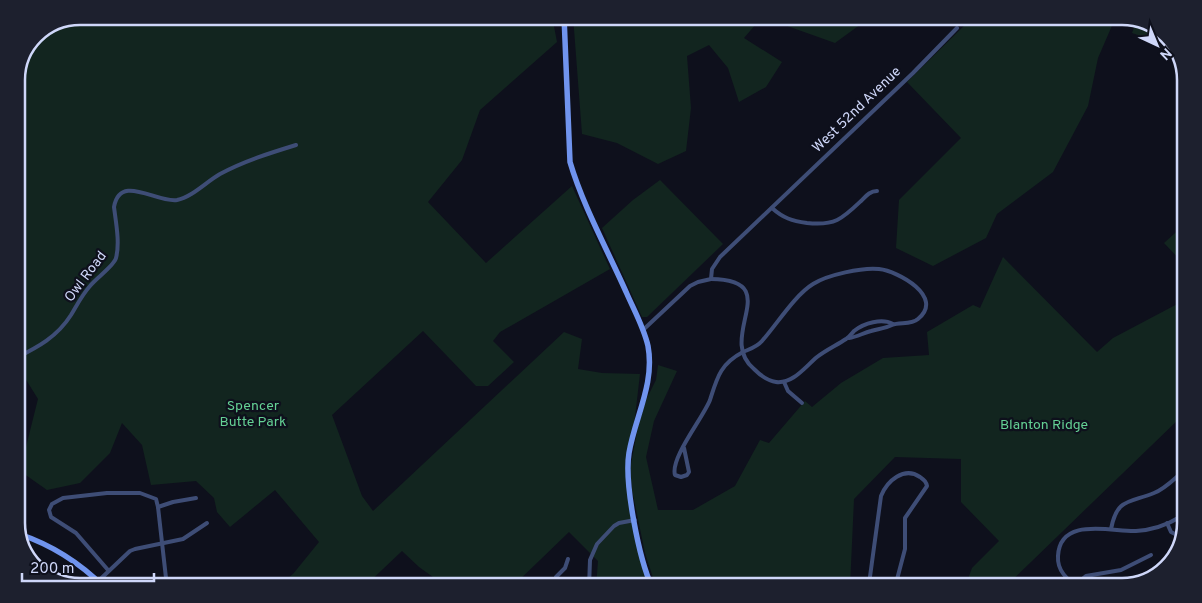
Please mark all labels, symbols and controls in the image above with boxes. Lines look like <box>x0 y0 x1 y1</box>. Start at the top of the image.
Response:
north arrow <box>1132 20 1182 70</box>
text: N <box>1155 44 1175 63</box>
street label: West 52nd Avenue <box>809 63 905 157</box>
street label: Owl Road <box>61 248 111 306</box>
park label: Spencer Butte Park <box>219 398 287 431</box>
park label: Blanton Ridge <box>1000 417 1088 434</box>
scale bar <box>22 550 155 582</box>
text: 200 m <box>30 560 75 579</box>

